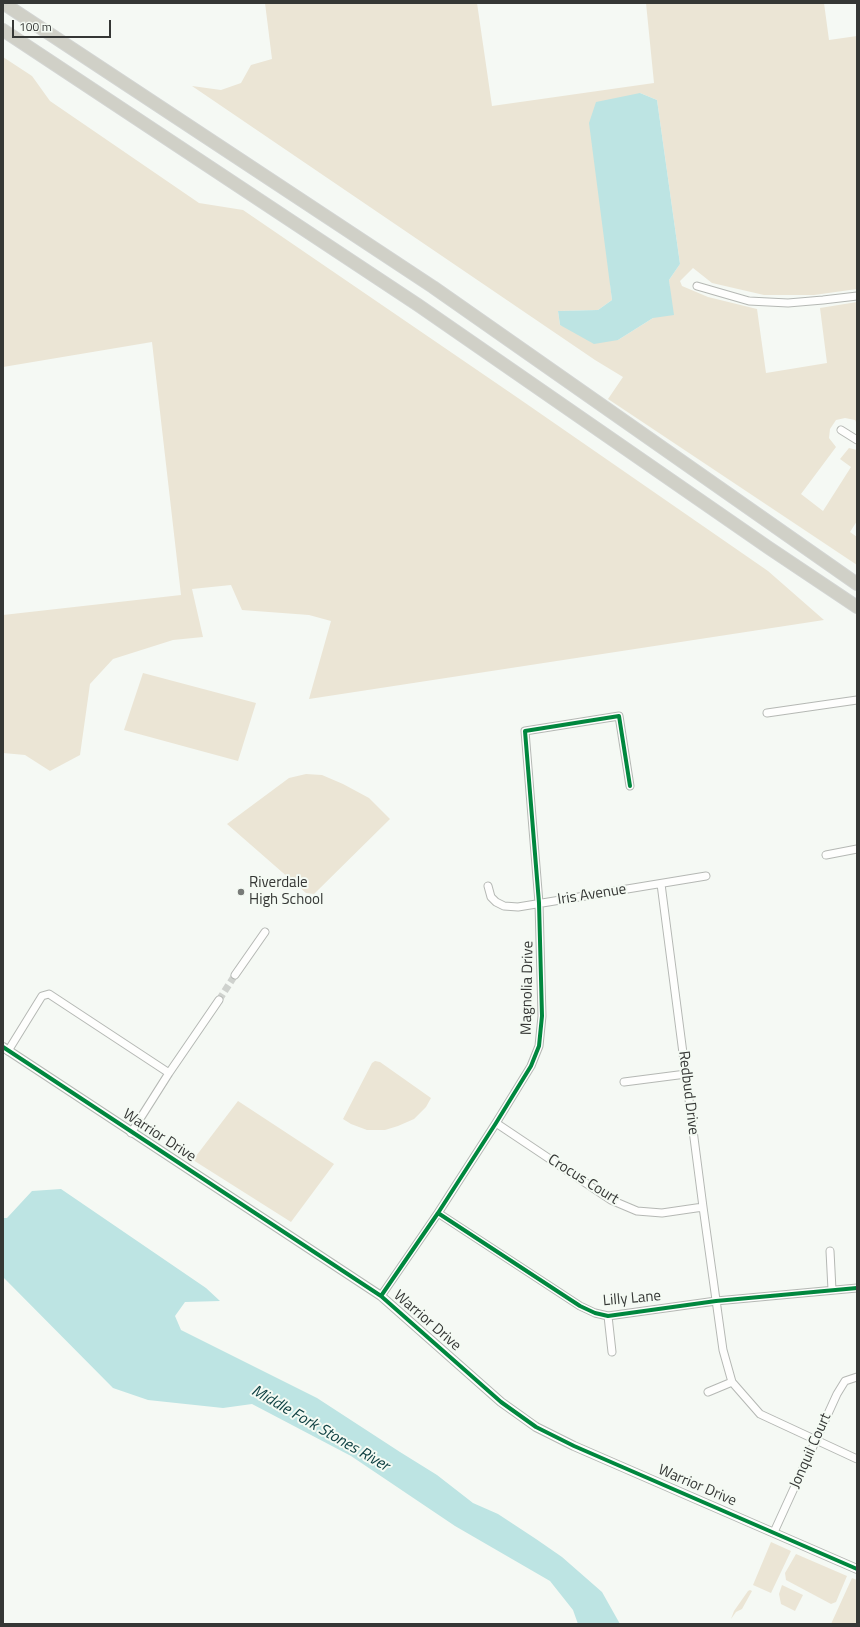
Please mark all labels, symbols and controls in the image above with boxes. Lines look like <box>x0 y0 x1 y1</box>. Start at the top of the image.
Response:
scale bar <box>14 12 113 38</box>
text: 100 m <box>19 17 52 36</box>
place label: Riverdale High School <box>249 874 324 909</box>
street label: Iris Avenue <box>556 881 628 909</box>
marker: Riverdale High School <box>236 887 246 897</box>
street label: Magnolia Drive <box>518 941 538 1035</box>
street label: Redbud Drive <box>674 1050 702 1136</box>
street label: Warrior Drive <box>119 1106 199 1166</box>
street label: Crocus Court <box>544 1151 622 1209</box>
street label: Warrior Drive <box>390 1287 464 1355</box>
street label: Lilly Lane <box>602 1287 662 1311</box>
water label: Middle Fork Stones River <box>248 1382 392 1476</box>
street label: Jonquil Court <box>786 1411 836 1491</box>
street label: Warrior Drive <box>655 1461 739 1511</box>

